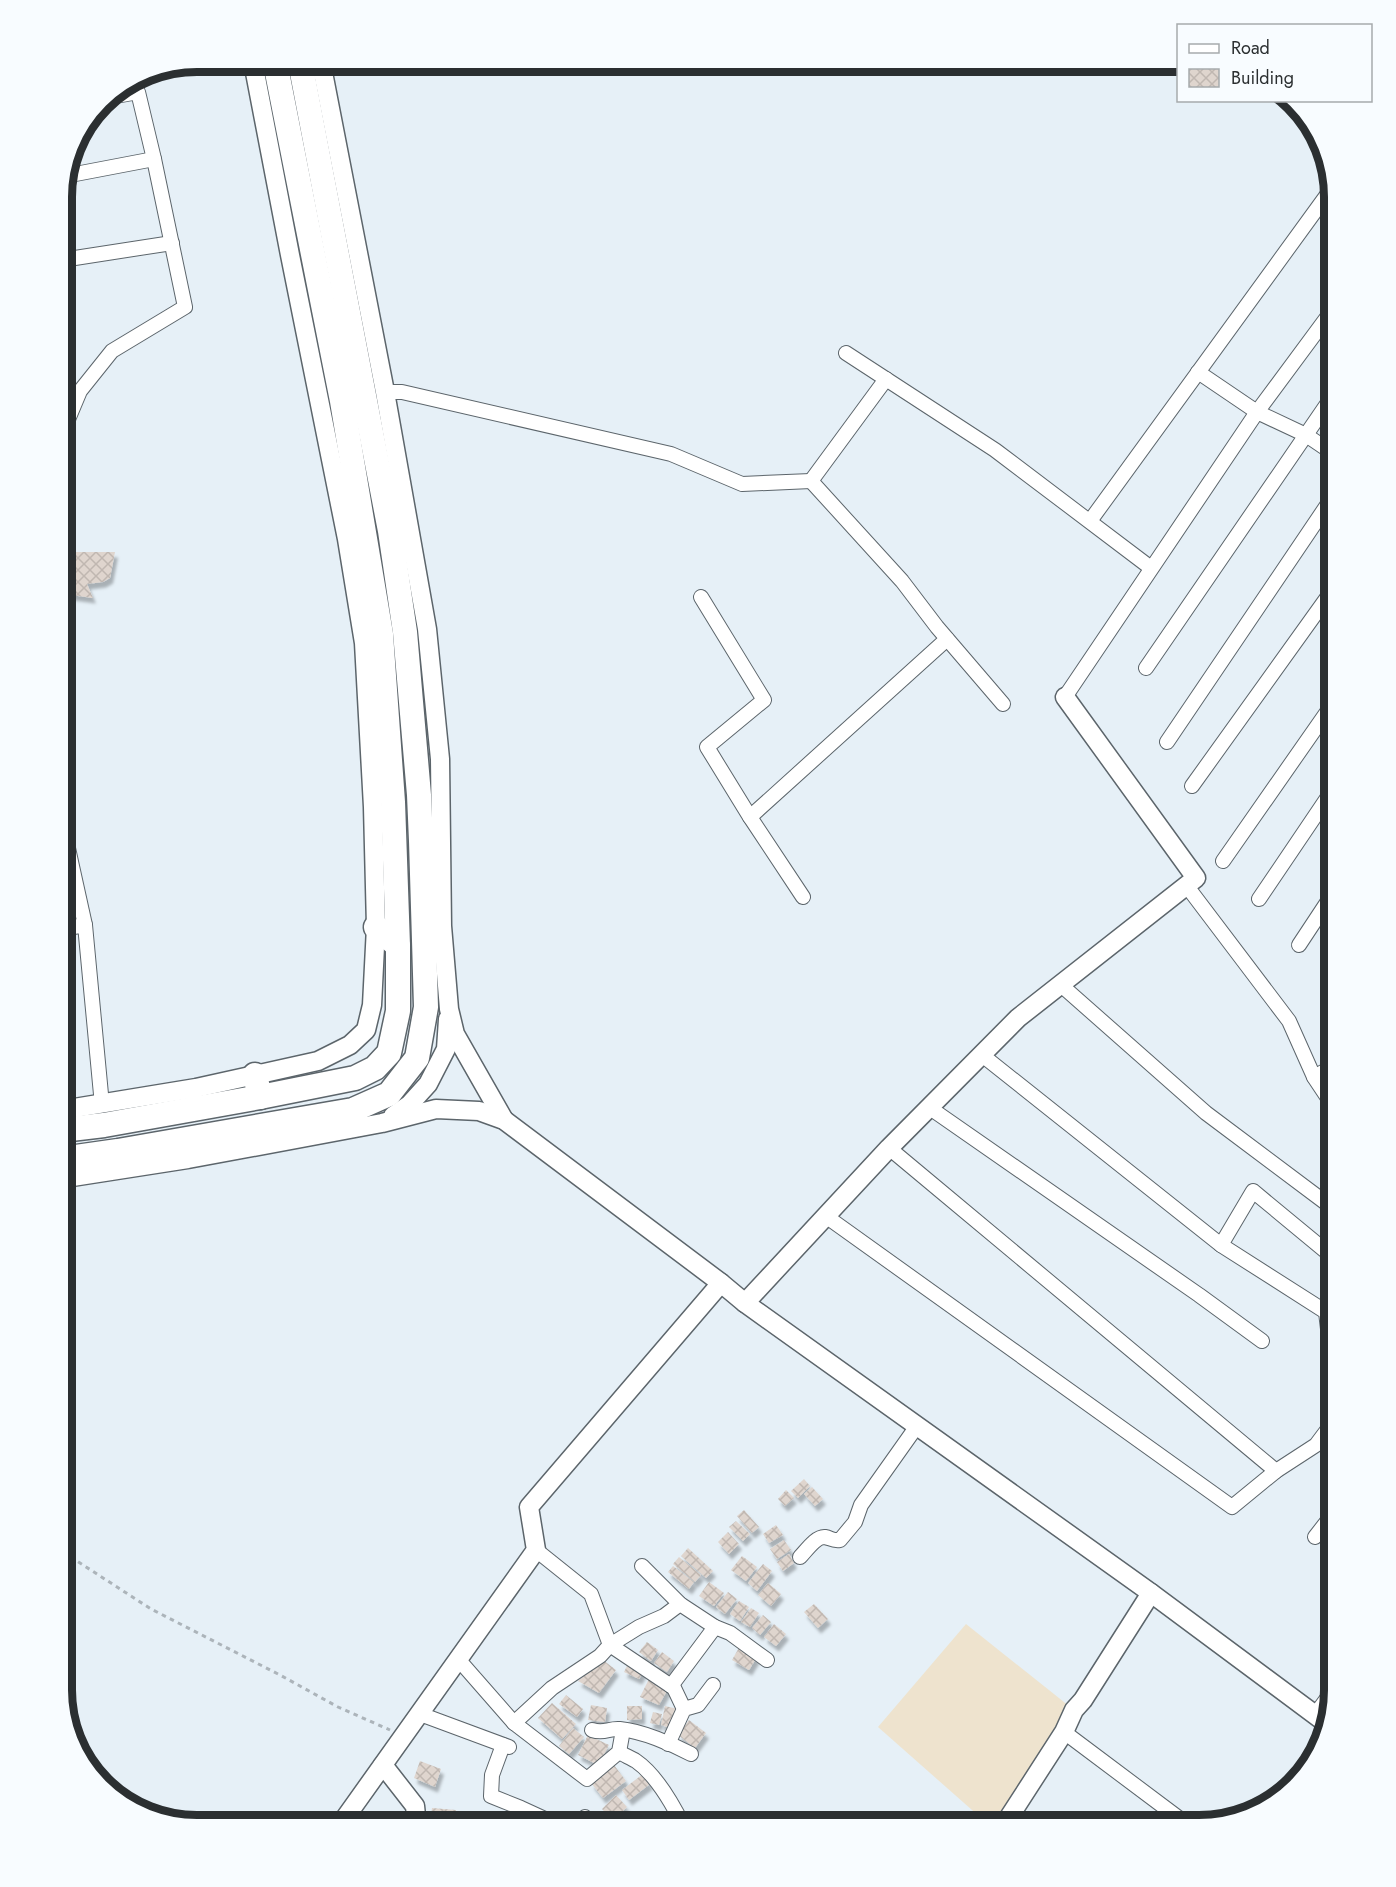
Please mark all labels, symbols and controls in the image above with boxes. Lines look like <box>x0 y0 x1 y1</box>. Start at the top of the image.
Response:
legend <box>1177 24 1372 102</box>
text: Road <box>1231 35 1270 61</box>
text: Building <box>1231 65 1294 91</box>

